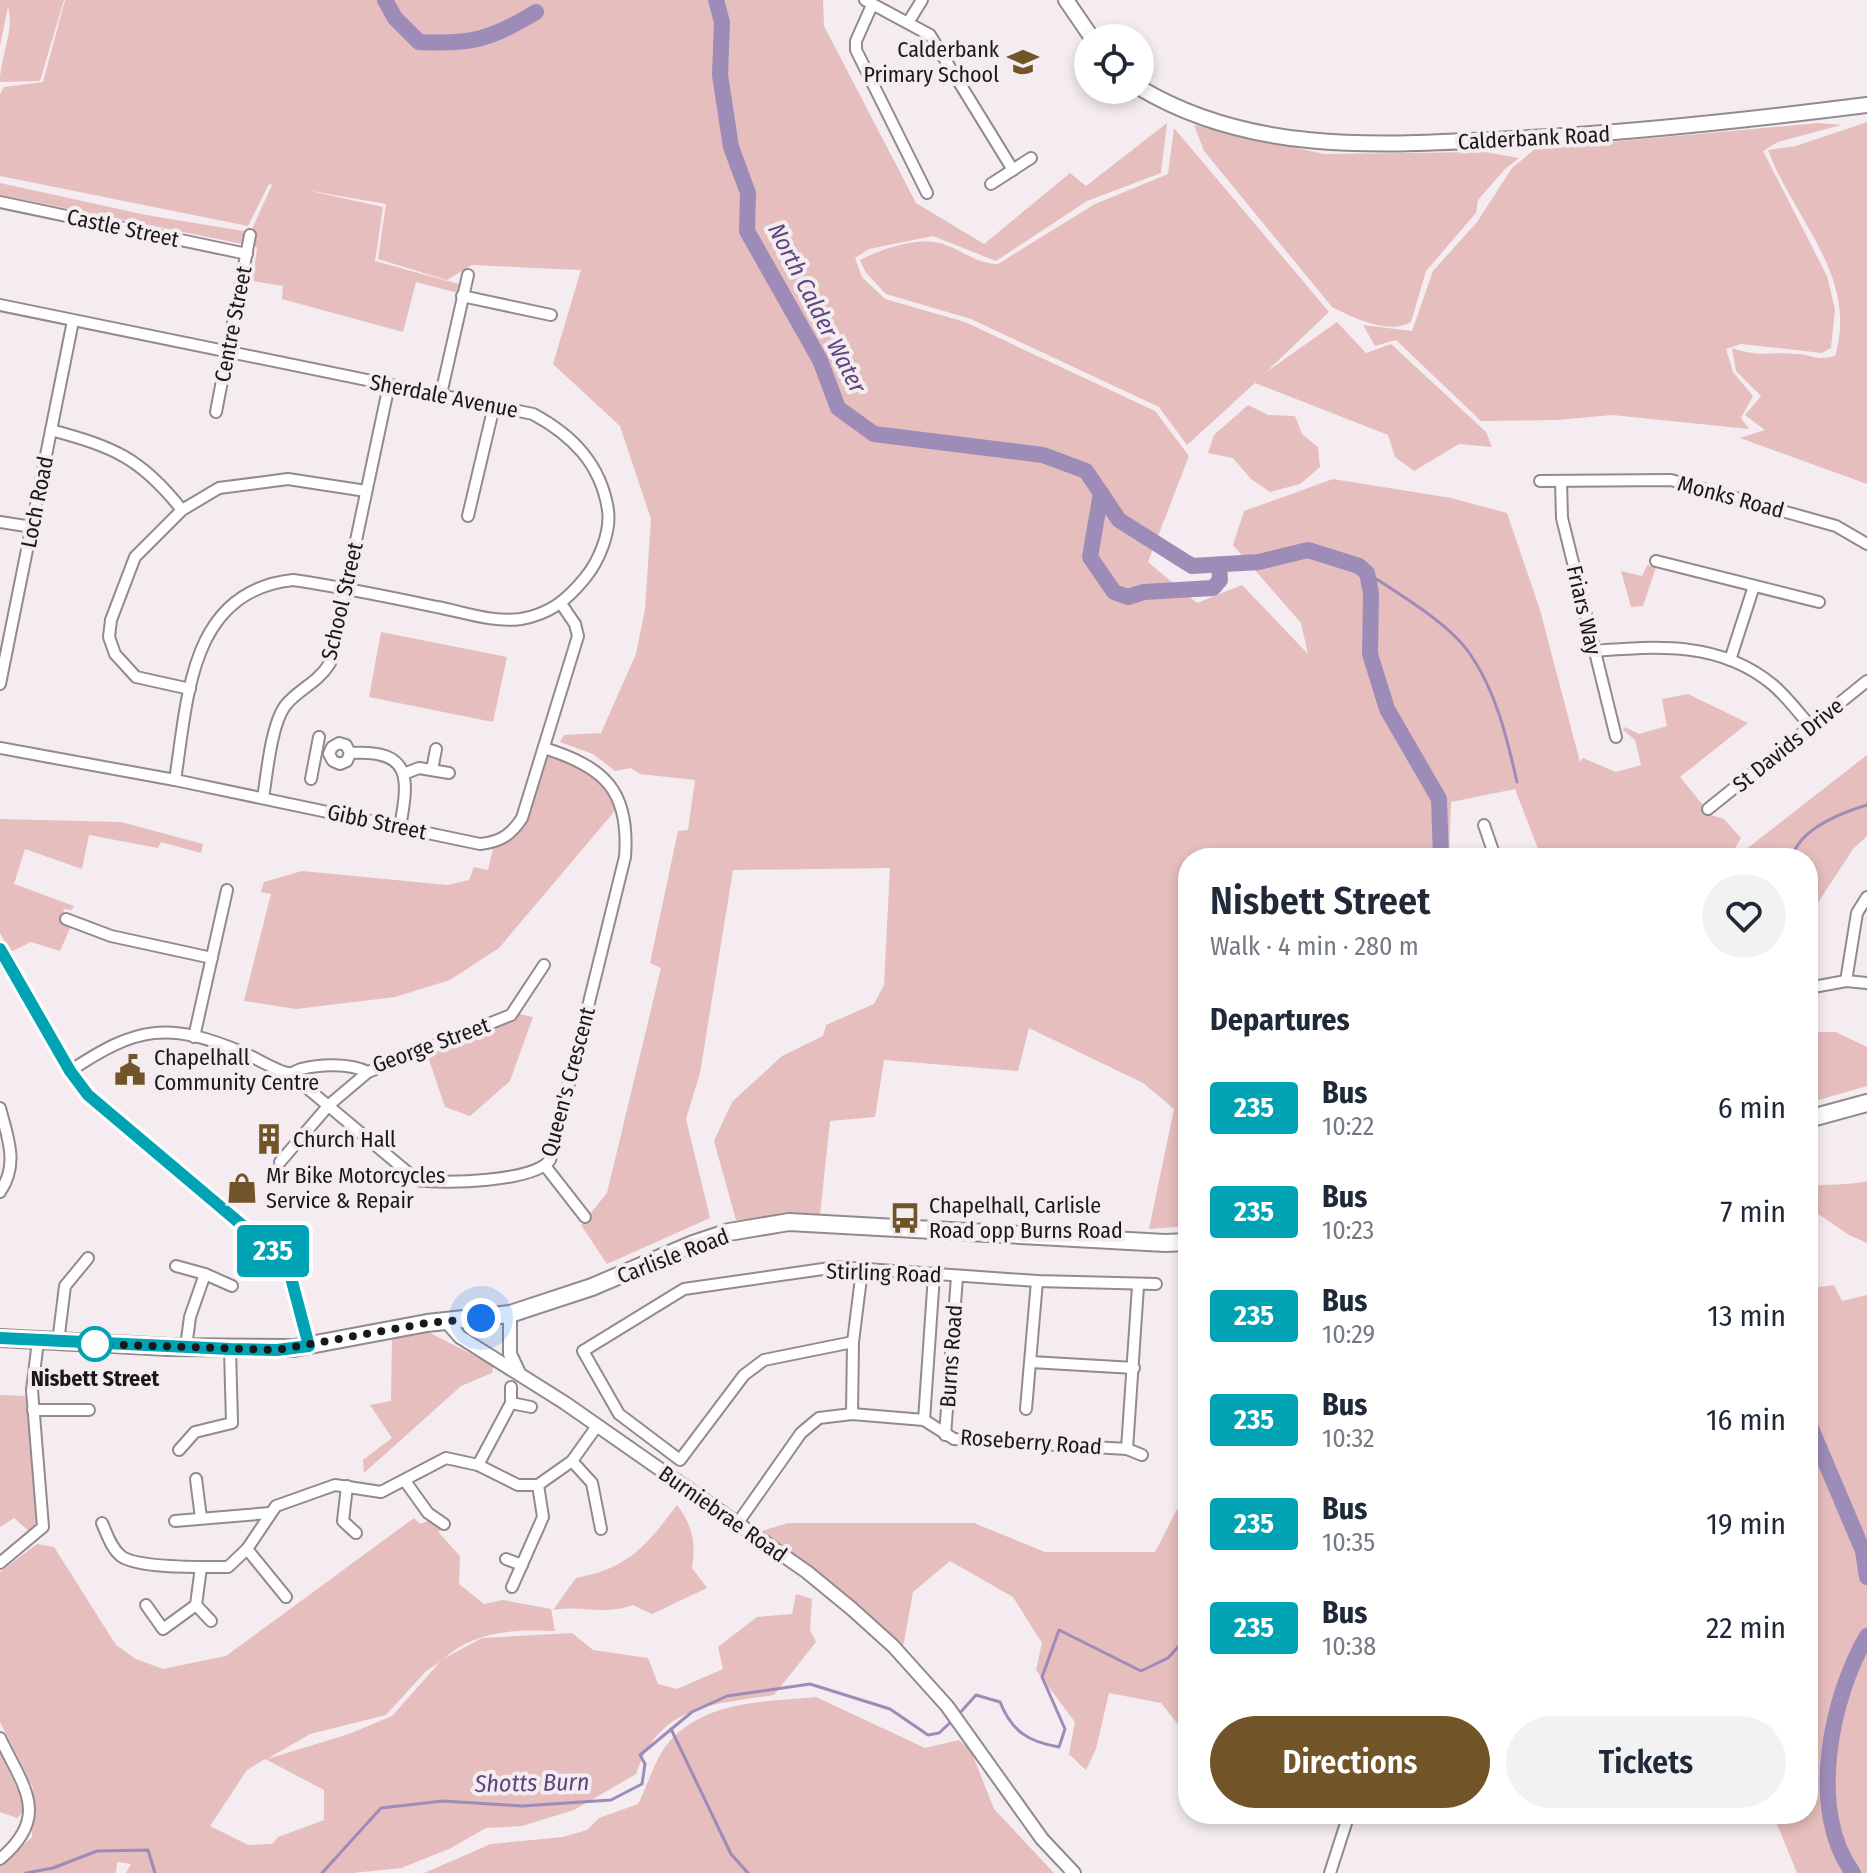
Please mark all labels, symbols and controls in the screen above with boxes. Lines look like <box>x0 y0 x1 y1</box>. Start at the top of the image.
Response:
map controls <box>1074 24 1154 104</box>
button: locate <box>1074 24 1154 104</box>
place label: Calderbank Primary School <box>863 36 1000 88</box>
school or university icon: Calderbank Primary School <box>1006 45 1040 79</box>
street label: Calderbank Road <box>1457 121 1611 155</box>
street label: Castle Street <box>65 203 182 253</box>
water label: North Calder Water <box>762 218 872 398</box>
street label: Centre Street <box>209 263 258 384</box>
street label: Sherdale Avenue <box>367 368 521 424</box>
street label: Loch Road <box>15 454 59 550</box>
street label: Monks Road <box>1675 470 1787 524</box>
street label: School Street <box>315 539 369 663</box>
street label: Friars Way <box>1561 563 1607 657</box>
street label: St Davids Drive <box>1727 692 1849 798</box>
street label: Gibb Street <box>325 798 430 846</box>
button: heart <box>1702 874 1786 958</box>
text: Nisbett Street <box>1210 878 1430 924</box>
text: Walk · 4 min · 280 m <box>1210 931 1419 962</box>
text: Departures <box>1210 1002 1350 1038</box>
street label: Queen's Crescent <box>535 1003 601 1160</box>
street label: George Street <box>369 1011 494 1079</box>
place label: Chapelhall Community Centre <box>154 1044 319 1096</box>
public building icon: Chapelhall Community Centre <box>113 1053 147 1087</box>
text: Bus <box>1322 1075 1367 1111</box>
text: 6 min <box>1718 1090 1786 1126</box>
text: 235 <box>1234 1091 1274 1124</box>
text: 10:22 <box>1322 1111 1374 1142</box>
building icon: Church Hall <box>252 1122 286 1156</box>
place label: Church Hall <box>293 1126 396 1153</box>
place label: Mr Bike Motorcycles Service & Repair <box>266 1162 445 1214</box>
shop icon: Mr Bike Motorcycles Service & Repair <box>225 1171 259 1205</box>
text: Bus <box>1322 1179 1367 1215</box>
place label: Chapelhall, Carlisle Road opp Burns Road <box>929 1192 1123 1244</box>
text: 7 min <box>1720 1194 1786 1230</box>
text: 235 <box>1234 1195 1274 1228</box>
bus stop icon: Chapelhall, Carlisle Road opp Burns Road <box>888 1201 922 1235</box>
text: 10:23 <box>1322 1215 1374 1246</box>
street label: Carlisle Road <box>613 1222 733 1290</box>
line badge: 235 <box>227 1225 319 1277</box>
text: 235 <box>253 1234 293 1267</box>
street label: Stirling Road <box>826 1257 942 1289</box>
text: Bus <box>1322 1283 1367 1319</box>
your location <box>461 1298 501 1338</box>
text: 13 min <box>1707 1298 1786 1334</box>
text: 235 <box>1234 1299 1274 1332</box>
street label: Burns Road <box>934 1304 968 1408</box>
text: 10:29 <box>1322 1319 1375 1350</box>
marker: Nisbett Street <box>78 1327 112 1361</box>
place label: Nisbett Street <box>31 1365 159 1392</box>
text: Bus <box>1322 1387 1367 1423</box>
text: 16 min <box>1706 1402 1786 1438</box>
text: 235 <box>1234 1403 1274 1436</box>
text: 10:32 <box>1322 1423 1374 1454</box>
street label: Roseberry Road <box>959 1424 1103 1460</box>
street label: Burniebrae Road <box>654 1460 792 1568</box>
text: Bus <box>1322 1491 1367 1527</box>
text: 19 min <box>1706 1506 1786 1542</box>
text: 235 <box>1234 1507 1274 1540</box>
text: 10:35 <box>1322 1527 1375 1558</box>
text: Bus <box>1322 1595 1367 1631</box>
text: 22 min <box>1706 1610 1786 1646</box>
text: 235 <box>1234 1611 1274 1644</box>
text: 10:38 <box>1322 1631 1376 1662</box>
button: Directions <box>1210 1716 1490 1808</box>
button: Tickets <box>1506 1716 1786 1808</box>
water label: Shotts Burn <box>473 1768 590 1798</box>

